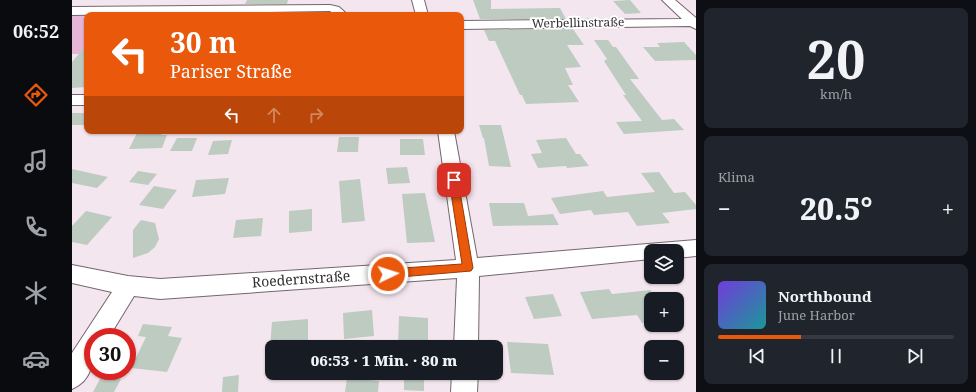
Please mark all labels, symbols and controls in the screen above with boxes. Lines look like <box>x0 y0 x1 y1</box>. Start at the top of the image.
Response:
street label: Werbellinstraße <box>531 13 624 32</box>
text: 06:52 <box>13 19 59 43</box>
text: 30 m <box>170 23 237 61</box>
text: 20 <box>807 23 865 94</box>
icon: left <box>104 28 156 80</box>
text: Pariser Straße <box>170 59 292 83</box>
icon: directions <box>22 81 50 109</box>
text: km/h <box>820 85 852 103</box>
icon: left <box>221 104 243 126</box>
icon: ahead <box>263 104 285 126</box>
icon: right <box>305 104 327 126</box>
icon: music <box>22 147 50 175</box>
pin <box>437 163 471 197</box>
text: Klima <box>718 168 755 186</box>
icon: arrive <box>443 169 465 191</box>
text: 20.5° <box>800 188 872 229</box>
text: − <box>718 193 731 223</box>
text: + <box>942 193 954 223</box>
icon: phone <box>22 213 50 241</box>
map controls <box>644 244 684 380</box>
button: layers <box>644 244 684 284</box>
position arrow <box>367 253 409 295</box>
street label: Roedernstraße <box>251 266 351 291</box>
icon: climate <box>22 279 50 307</box>
text: Northbound <box>778 286 872 306</box>
button: + <box>644 292 684 332</box>
text: June Harbor <box>778 306 855 324</box>
speed limit sign: 30 <box>84 328 136 380</box>
button: − <box>644 340 684 380</box>
icon: car <box>22 345 50 373</box>
icon: previous <box>746 345 768 367</box>
icon: pause <box>825 345 847 367</box>
icon: next <box>904 345 926 367</box>
text: 06:53 · 1 Min. · 80 m <box>311 350 457 370</box>

